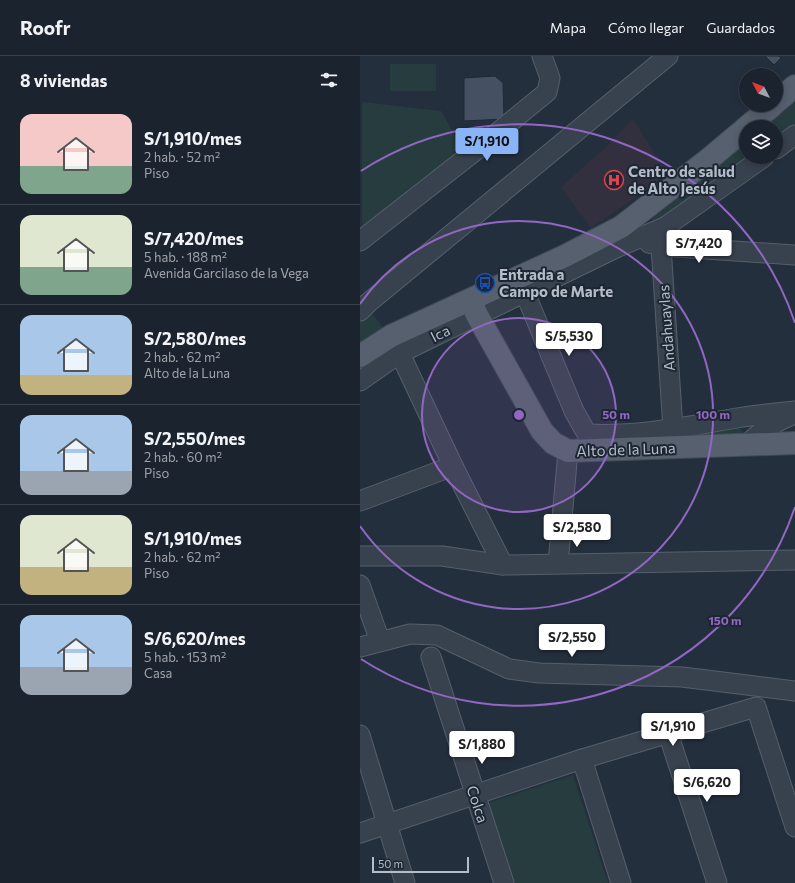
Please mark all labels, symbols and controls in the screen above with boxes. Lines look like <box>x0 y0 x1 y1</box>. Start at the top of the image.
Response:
text: Roofr <box>20 16 71 39</box>
text: Mapa <box>550 19 586 36</box>
text: Cómo llegar <box>608 19 684 36</box>
text: Guardados <box>706 19 775 36</box>
north arrow <box>739 68 783 112</box>
map controls <box>739 68 783 164</box>
icon: filters <box>318 69 340 91</box>
text: 8 viviendas <box>20 70 107 91</box>
button: layers <box>739 120 783 164</box>
text: S/1,910/mes <box>144 128 242 149</box>
pin: S/1,910 <box>450 128 524 162</box>
icon: home <box>52 130 100 178</box>
text: S/1,910 <box>464 133 510 149</box>
text: 2 hab. · 52 m² <box>144 149 220 165</box>
place label: Centro de salud de Alto Jesús <box>628 162 735 197</box>
text: Piso <box>144 165 169 181</box>
hospital icon: Centro de salud de Alto Jesús <box>603 169 625 191</box>
text: S/7,420/mes <box>144 228 244 249</box>
pin: S/7,420 <box>662 230 736 264</box>
icon: home <box>52 231 100 279</box>
text: S/7,420 <box>676 235 722 251</box>
text: 5 hab. · 188 m² <box>144 249 227 265</box>
text: Avenida Garcilaso de la Vega <box>144 265 309 281</box>
place label: Entrada a Campo de Marte <box>499 265 613 300</box>
bus stop icon: Entrada a Campo de Marte <box>474 272 496 294</box>
street label: Andahuaylas <box>654 284 678 372</box>
street label: Ica <box>427 321 453 345</box>
pin: S/5,530 <box>532 323 606 357</box>
text: S/2,580/mes <box>144 328 246 349</box>
text: S/5,530 <box>545 328 593 344</box>
icon: home <box>52 331 100 379</box>
text: 2 hab. · 62 m² <box>144 349 221 365</box>
text: Alto de la Luna <box>144 365 230 381</box>
text: 50 m <box>602 407 630 421</box>
text: 100 m <box>696 407 730 421</box>
centre of rings <box>512 408 526 422</box>
text: S/2,550/mes <box>144 428 245 449</box>
icon: home <box>52 431 100 479</box>
street label: Alto de la Luna <box>576 438 676 460</box>
text: 2 hab. · 60 m² <box>144 449 222 465</box>
text: Piso <box>144 465 169 481</box>
pin: S/2,580 <box>540 514 614 548</box>
text: S/2,580 <box>553 519 601 535</box>
text: S/1,910/mes <box>144 528 242 549</box>
icon: home <box>52 531 100 579</box>
text: 2 hab. · 62 m² <box>144 549 221 565</box>
text: Piso <box>144 565 169 581</box>
text: 150 m <box>708 613 742 627</box>
pin: S/2,550 <box>535 624 609 658</box>
text: S/6,620/mes <box>144 628 246 649</box>
text: S/2,550 <box>548 629 596 645</box>
icon: home <box>52 631 100 679</box>
text: 5 hab. · 153 m² <box>144 649 226 665</box>
text: Casa <box>144 665 172 681</box>
pin: S/1,910 <box>636 713 710 747</box>
text: S/1,910 <box>650 718 696 734</box>
pin: S/1,880 <box>445 731 519 765</box>
text: S/1,880 <box>458 736 506 752</box>
pin: S/6,620 <box>670 769 744 803</box>
text: S/6,620 <box>683 774 731 790</box>
street label: Colca <box>464 783 492 825</box>
scale bar <box>372 855 469 874</box>
text: 50 m <box>378 857 403 870</box>

